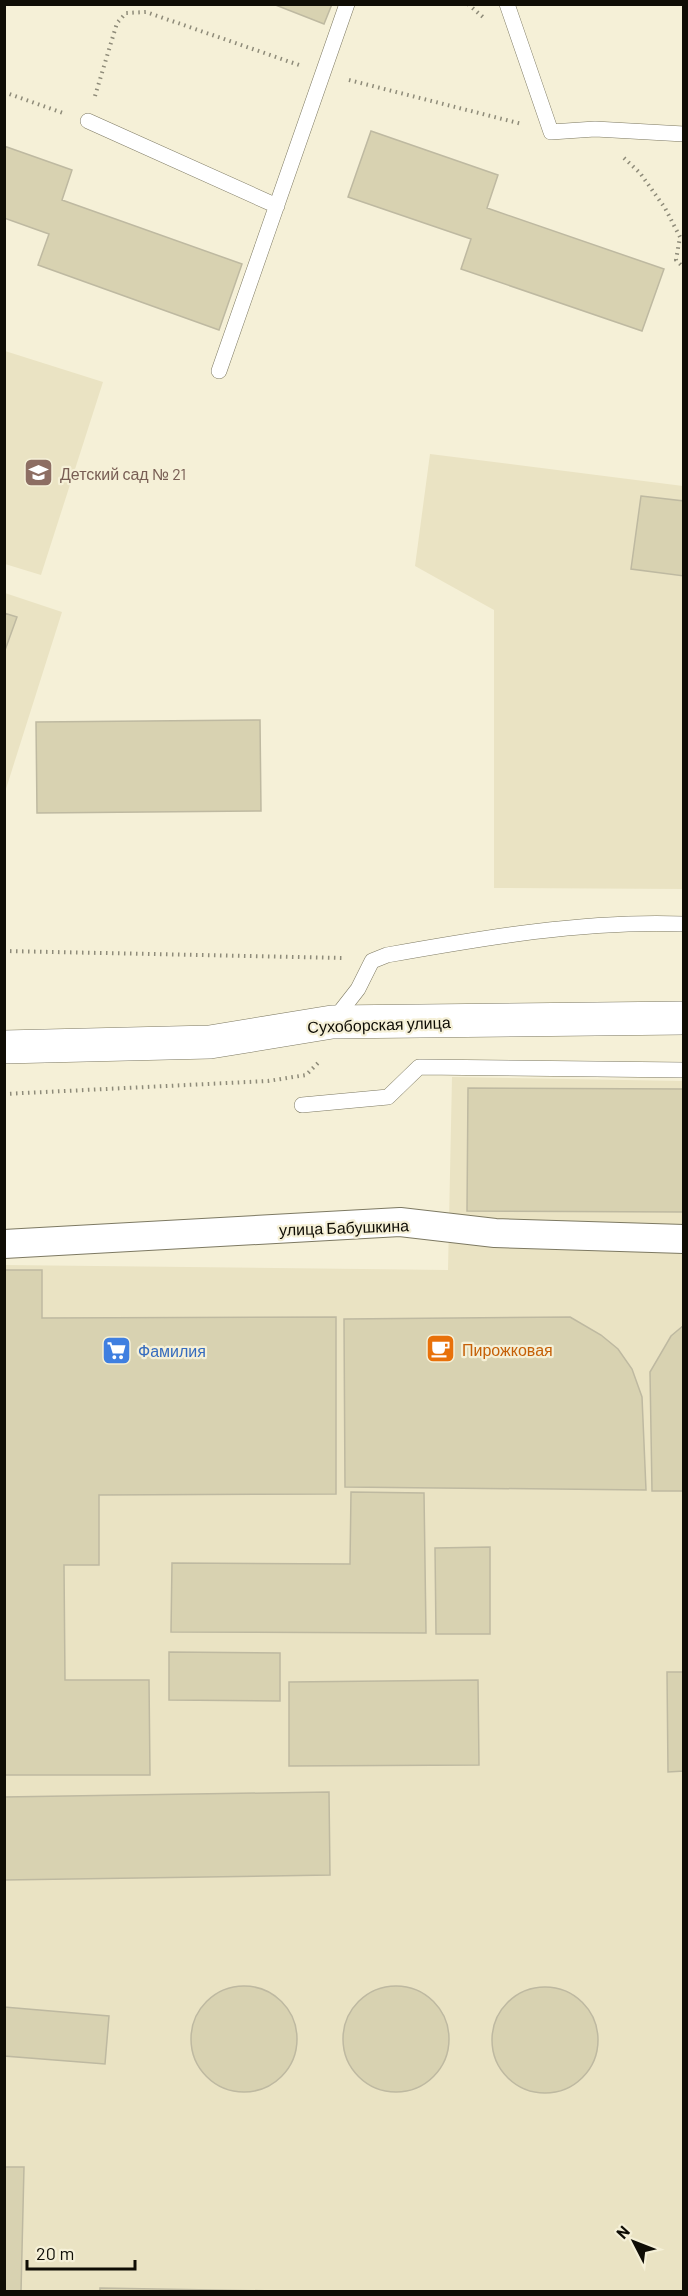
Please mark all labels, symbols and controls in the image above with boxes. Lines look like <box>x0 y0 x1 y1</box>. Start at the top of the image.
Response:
school or university icon: Детский сад № 21 <box>23 457 55 489</box>
place label: Детский сад № 21 <box>60 464 186 483</box>
street label: Сухоборская улица <box>307 1012 451 1036</box>
street label: улица Бабушкина <box>279 1215 409 1239</box>
cafe icon: Пирожковая <box>425 1333 457 1365</box>
supermarket icon: Фамилия <box>101 1334 133 1366</box>
place label: Пирожковая <box>462 1340 553 1359</box>
place label: Фамилия <box>138 1341 206 1360</box>
north arrow <box>604 2212 664 2272</box>
text: N <box>612 2221 633 2242</box>
scale bar <box>27 2233 135 2271</box>
text: 20 m <box>36 2242 74 2264</box>

